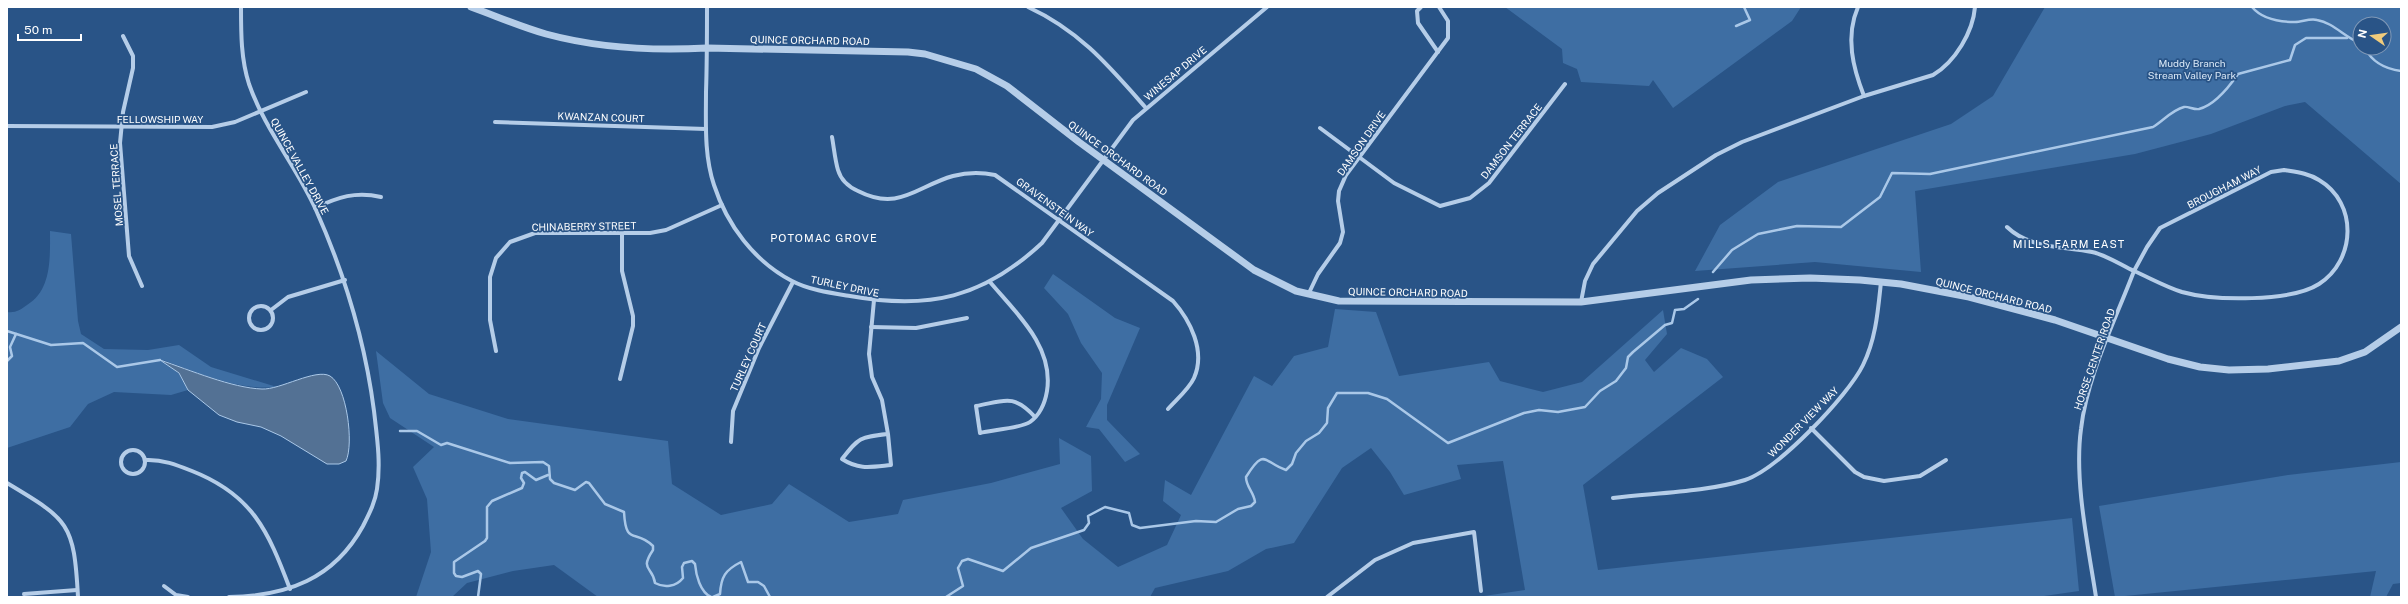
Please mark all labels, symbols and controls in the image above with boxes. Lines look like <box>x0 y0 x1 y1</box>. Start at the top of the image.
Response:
scale bar <box>18 16 81 42</box>
north arrow <box>2352 16 2392 56</box>
text: 50 m <box>24 23 52 37</box>
text: N <box>2355 28 2369 39</box>
street label: QUINCE ORCHARD ROAD <box>750 33 870 47</box>
street label: WINESAP DRIVE <box>1141 43 1209 103</box>
park label: Muddy Branch Stream Valley Park <box>2148 57 2237 81</box>
street label: DAMSON TERRACE <box>1478 101 1544 181</box>
street label: DAMSON DRIVE <box>1334 108 1388 178</box>
street label: KWANZAN COURT <box>557 109 645 125</box>
street label: FELLOWSHIP WAY <box>117 113 203 125</box>
street label: QUINCE VALLEY DRIVE <box>268 116 332 216</box>
street label: QUINCE ORCHARD ROAD <box>1066 118 1170 198</box>
street label: MOSEL TERRACE <box>107 143 125 227</box>
street label: BROUGHAM WAY <box>2185 163 2263 211</box>
street label: GRAVENSTEIN WAY <box>1014 175 1096 239</box>
street label: CHINABERRY STREET <box>532 219 636 233</box>
district label: POTOMAC GROVE <box>770 232 878 244</box>
district label: MILLS FARM EAST <box>2013 238 2125 250</box>
street label: TURLEY DRIVE <box>810 273 880 299</box>
street label: QUINCE ORCHARD ROAD <box>1934 275 2054 315</box>
street label: QUINCE ORCHARD ROAD <box>1348 285 1468 299</box>
street label: HORSE CENTER ROAD <box>2071 307 2117 411</box>
street label: TURLEY COURT <box>727 321 769 393</box>
street label: WONDER VIEW WAY <box>1765 384 1841 460</box>

